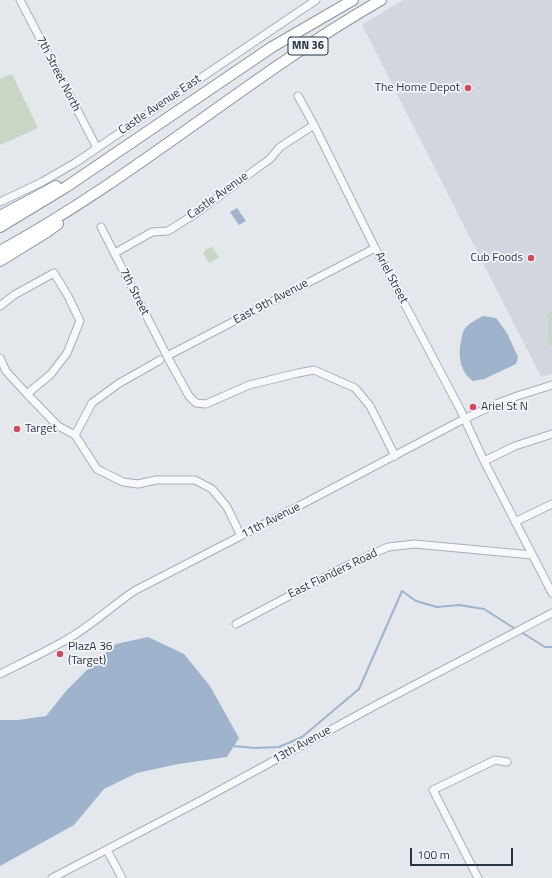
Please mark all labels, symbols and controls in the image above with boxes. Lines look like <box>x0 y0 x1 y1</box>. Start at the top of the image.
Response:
street label: 7th Street North <box>33 34 83 114</box>
road number: MN 36 <box>288 37 328 55</box>
street label: Castle Avenue East <box>116 72 204 138</box>
place label: The Home Depot <box>375 81 460 95</box>
marker: The Home Depot <box>463 83 473 93</box>
street label: Castle Avenue <box>185 169 251 223</box>
street label: Ariel Street <box>371 250 411 306</box>
place label: Cub Foods <box>471 251 523 265</box>
marker: Cub Foods <box>526 253 536 263</box>
street label: 7th Street <box>116 266 152 318</box>
street label: East 9th Avenue <box>231 276 311 328</box>
place label: Ariel St N <box>481 400 528 414</box>
marker: Ariel St N <box>468 402 478 412</box>
place label: Target <box>25 422 57 436</box>
marker: Target <box>12 424 22 434</box>
street label: 11th Avenue <box>239 500 303 542</box>
street label: East Flanders Road <box>286 546 380 602</box>
place label: PlazA 36 (Target) <box>68 640 113 668</box>
marker: PlazA 36 (Target) <box>55 649 65 659</box>
street label: 13th Avenue <box>270 723 334 767</box>
scale bar <box>412 840 515 866</box>
text: 100 m <box>417 845 450 864</box>

